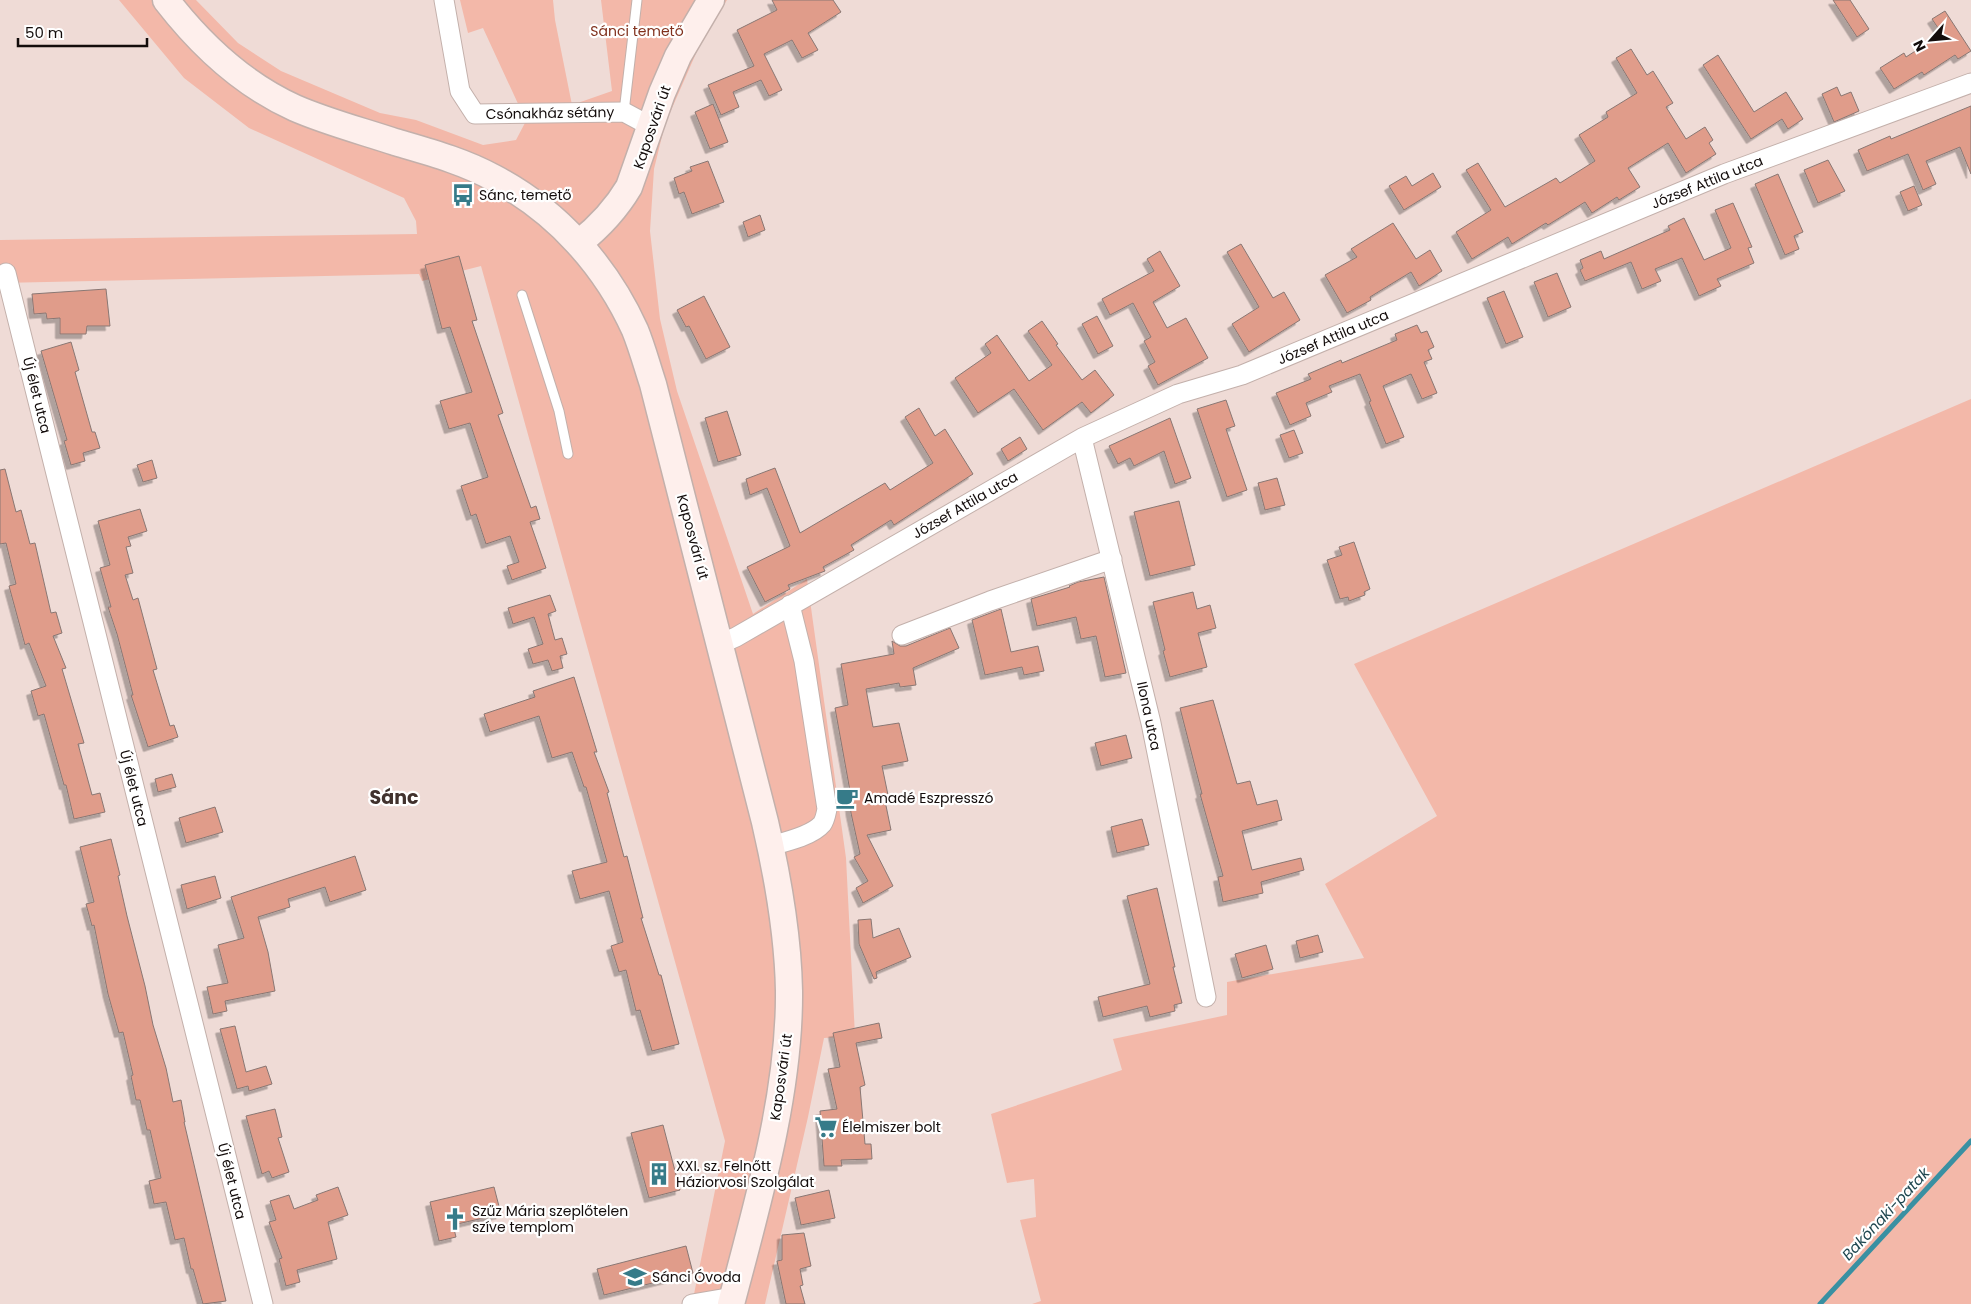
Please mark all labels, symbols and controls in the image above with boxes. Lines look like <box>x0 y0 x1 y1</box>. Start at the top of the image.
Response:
scale bar <box>18 15 146 47</box>
north arrow <box>1906 15 1956 65</box>
park label: Sánci temető <box>590 21 684 41</box>
text: 50 m <box>25 22 63 43</box>
text: N <box>1908 37 1931 55</box>
street label: Kaposvári út <box>628 82 676 172</box>
street label: Csónakház sétány <box>486 102 615 124</box>
street label: József Attila utca <box>1648 150 1766 214</box>
bus stop icon: Sánc, temető <box>450 182 476 208</box>
place label: Sánc, temető <box>479 185 572 205</box>
street label: József Attila utca <box>1274 305 1392 369</box>
street label: Új élet utca <box>18 355 56 435</box>
street label: József Attila utca <box>909 467 1021 543</box>
street label: Kaposvári út <box>672 492 714 582</box>
street label: Ilona utca <box>1132 680 1166 752</box>
street label: Új élet utca <box>115 748 153 828</box>
district label: Sánc <box>370 784 418 811</box>
cafe icon: Amadé Eszpresszó <box>834 785 860 811</box>
place label: Amadé Eszpresszó <box>864 788 993 808</box>
street label: Kaposvári út <box>765 1032 797 1122</box>
supermarket icon: Élelmiszer bolt <box>813 1114 839 1140</box>
place label: Élelmiszer bolt <box>842 1117 941 1137</box>
street label: Új élet utca <box>213 1141 251 1221</box>
place label: XXI. sz. Felnőtt Háziorvosi Szolgálat <box>676 1156 814 1192</box>
building icon: XXI. sz. Felnőtt Háziorvosi Szolgálat <box>646 1161 672 1187</box>
water label: Bakónaki-patak <box>1837 1162 1935 1265</box>
place label: Szűz Mária szeplőtelen szíve templom <box>472 1201 628 1237</box>
church icon: Szűz Mária szeplőtelen szíve templom <box>442 1206 468 1232</box>
school or university icon: Sánci Óvoda <box>622 1264 648 1290</box>
place label: Sánci Óvoda <box>652 1267 741 1287</box>

